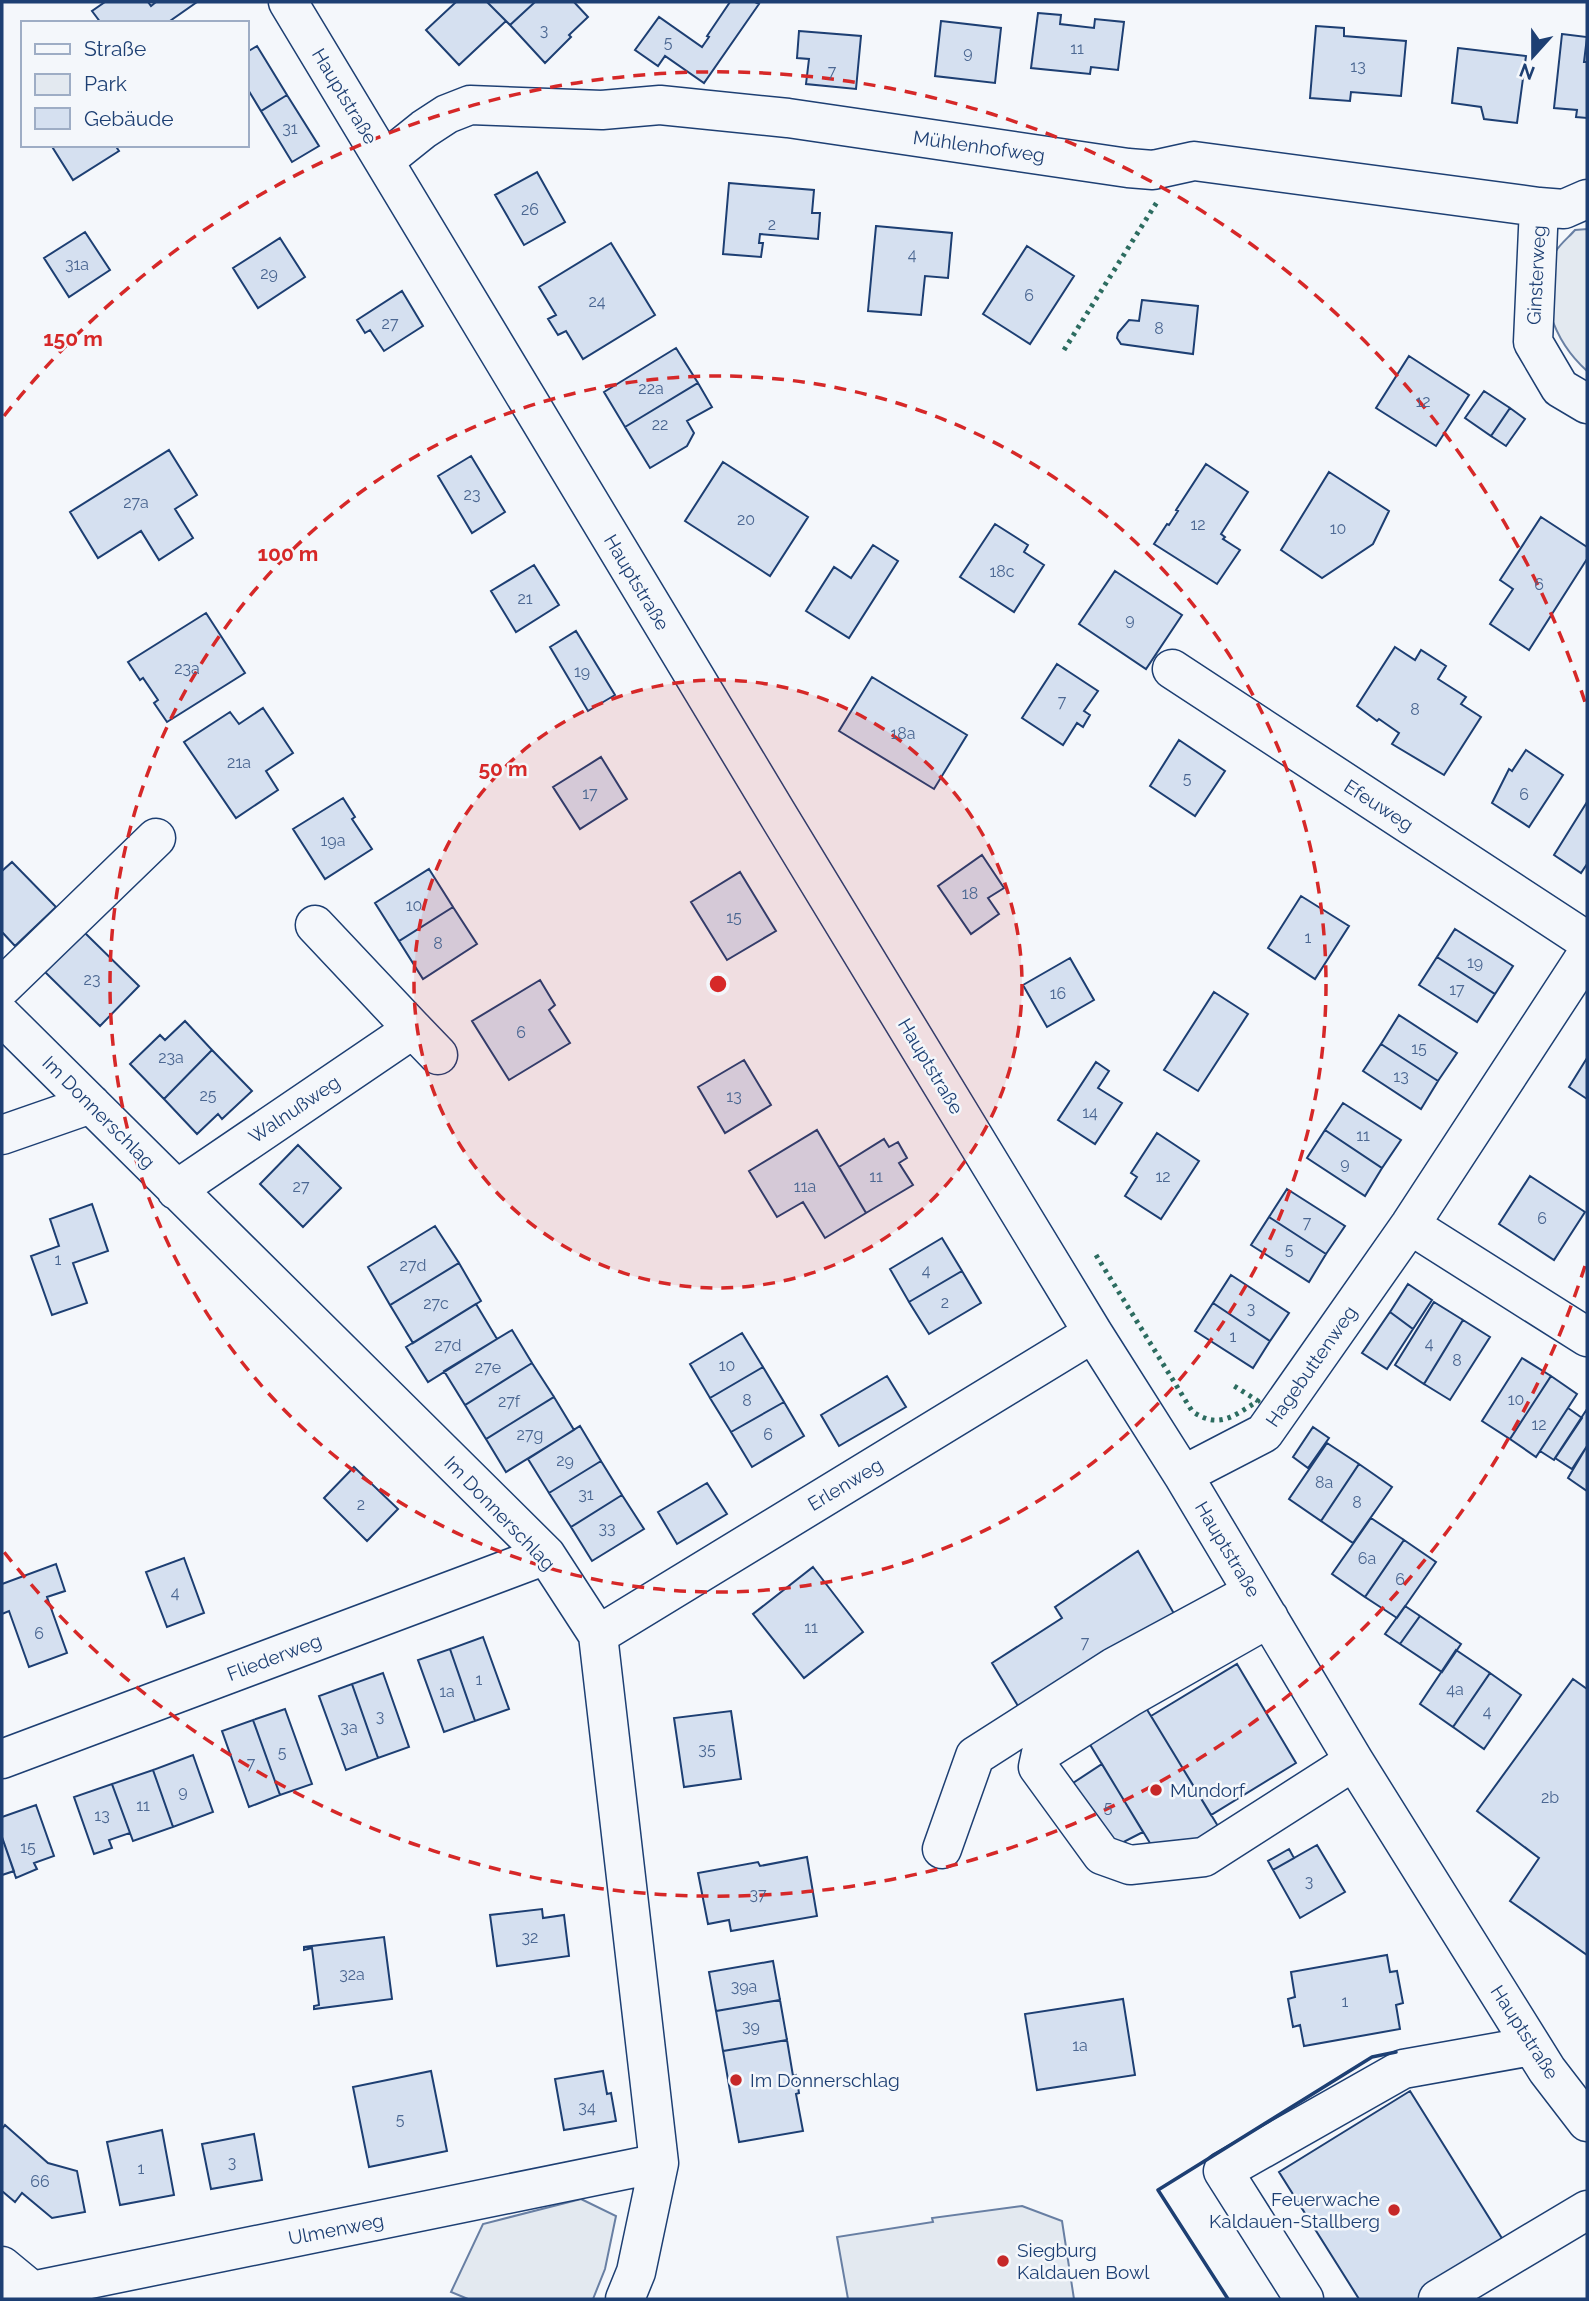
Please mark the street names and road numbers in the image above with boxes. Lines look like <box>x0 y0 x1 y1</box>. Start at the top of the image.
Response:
street label: Hauptstraße <box>308 44 382 148</box>
street label: Mühlenhofweg <box>912 126 1046 166</box>
street label: Ginsterweg <box>1522 224 1550 326</box>
street label: Hauptstraße <box>600 530 674 634</box>
street label: Efeuweg <box>1340 775 1418 835</box>
street label: Hauptstraße <box>894 1014 968 1118</box>
street label: Im Donnerschlag <box>38 1051 160 1173</box>
street label: Walnußweg <box>244 1071 344 1147</box>
street label: Hagebuttenweg <box>1261 1301 1361 1431</box>
street label: Im Donnerschlag <box>440 1451 560 1575</box>
street label: Erlenweg <box>804 1453 886 1515</box>
street label: Hauptstraße <box>1191 1497 1265 1601</box>
street label: Fliederweg <box>224 1629 324 1685</box>
street label: Hauptstraße <box>1486 1981 1564 2083</box>
street label: Ulmenweg <box>286 2209 386 2249</box>

